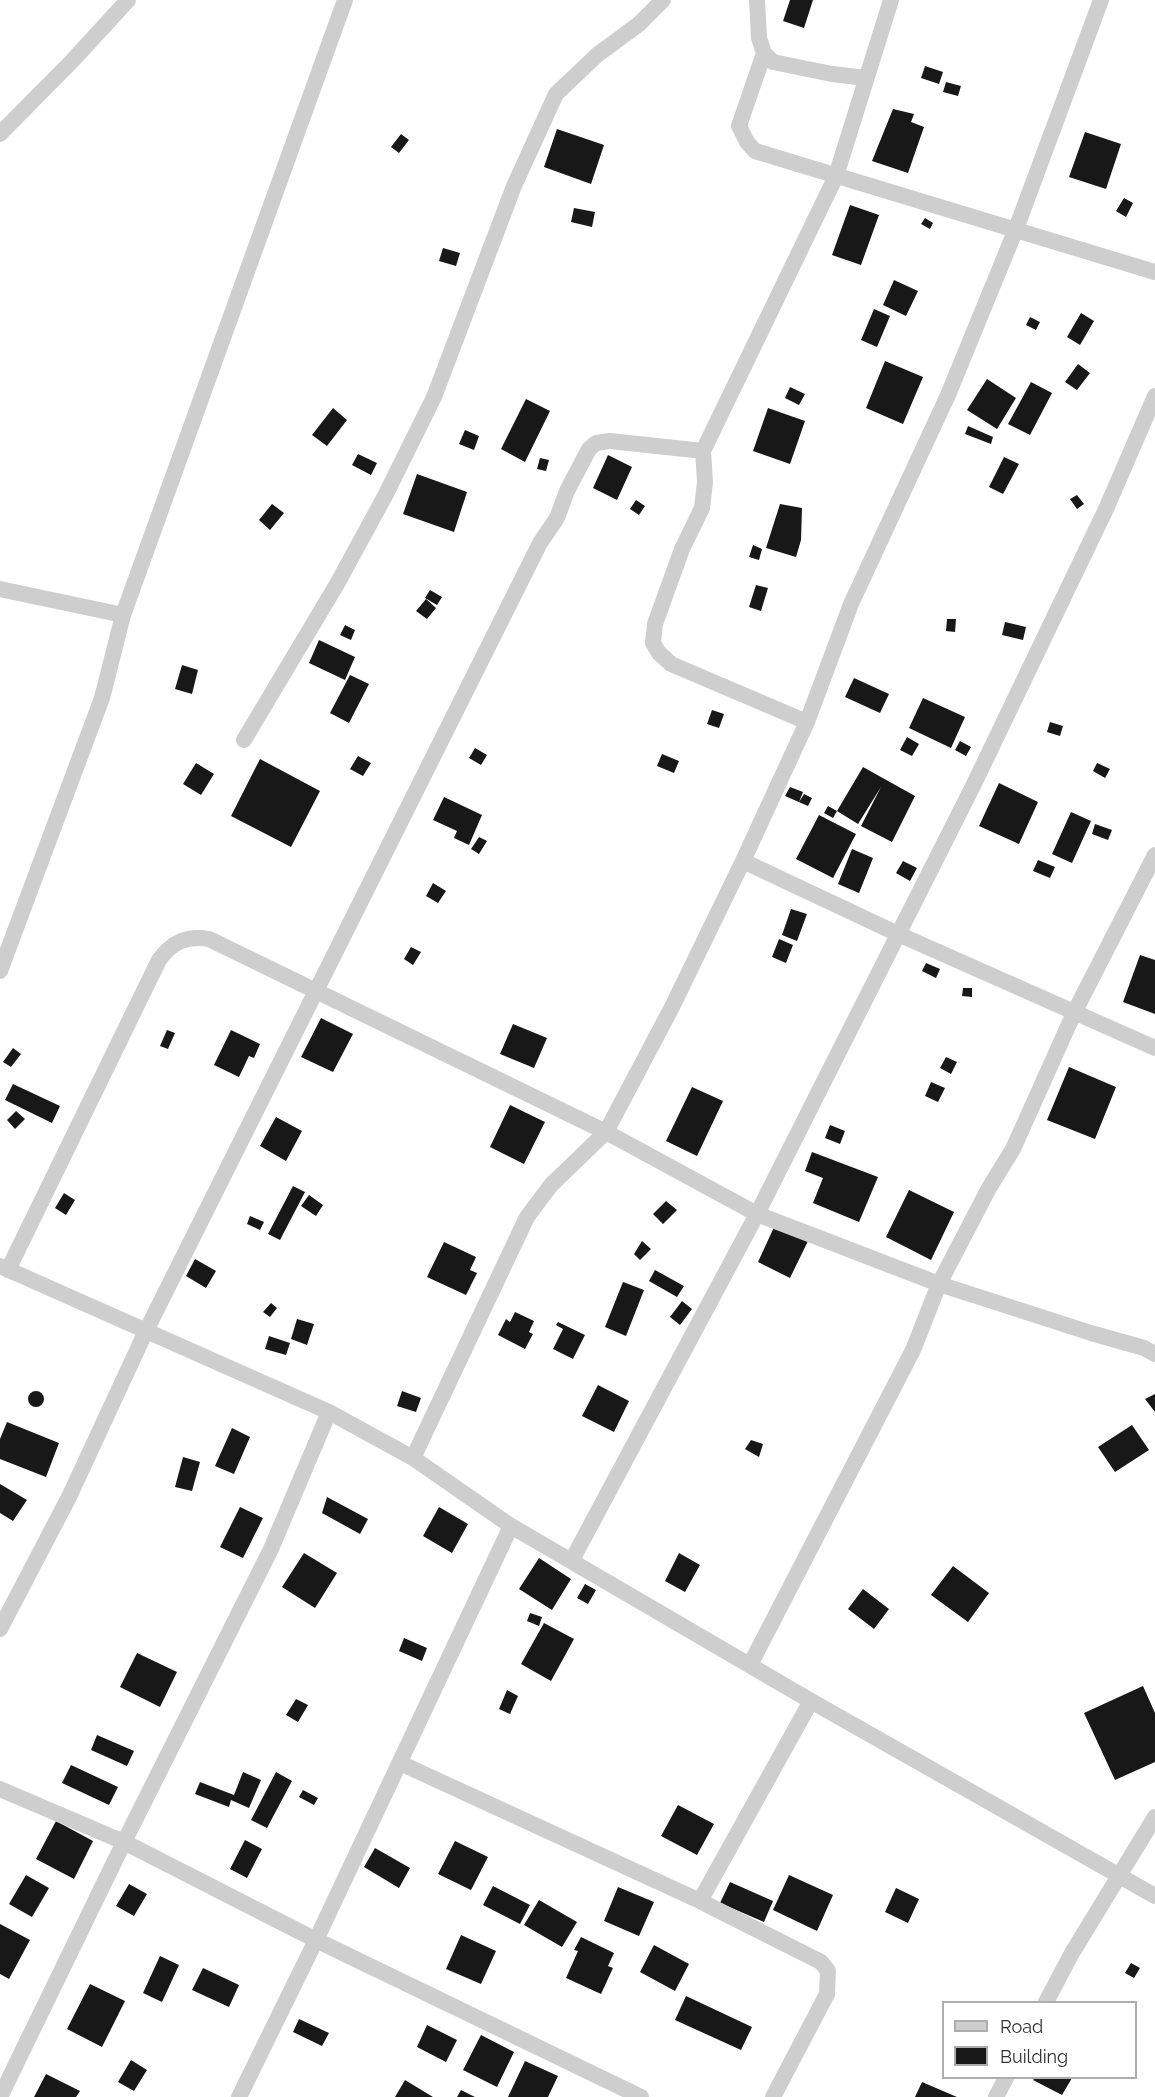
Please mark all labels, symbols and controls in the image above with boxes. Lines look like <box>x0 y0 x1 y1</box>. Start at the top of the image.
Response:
legend <box>942 2001 1137 2079</box>
text: Road <box>1000 2016 1043 2037</box>
text: Building <box>1000 2046 1068 2067</box>

